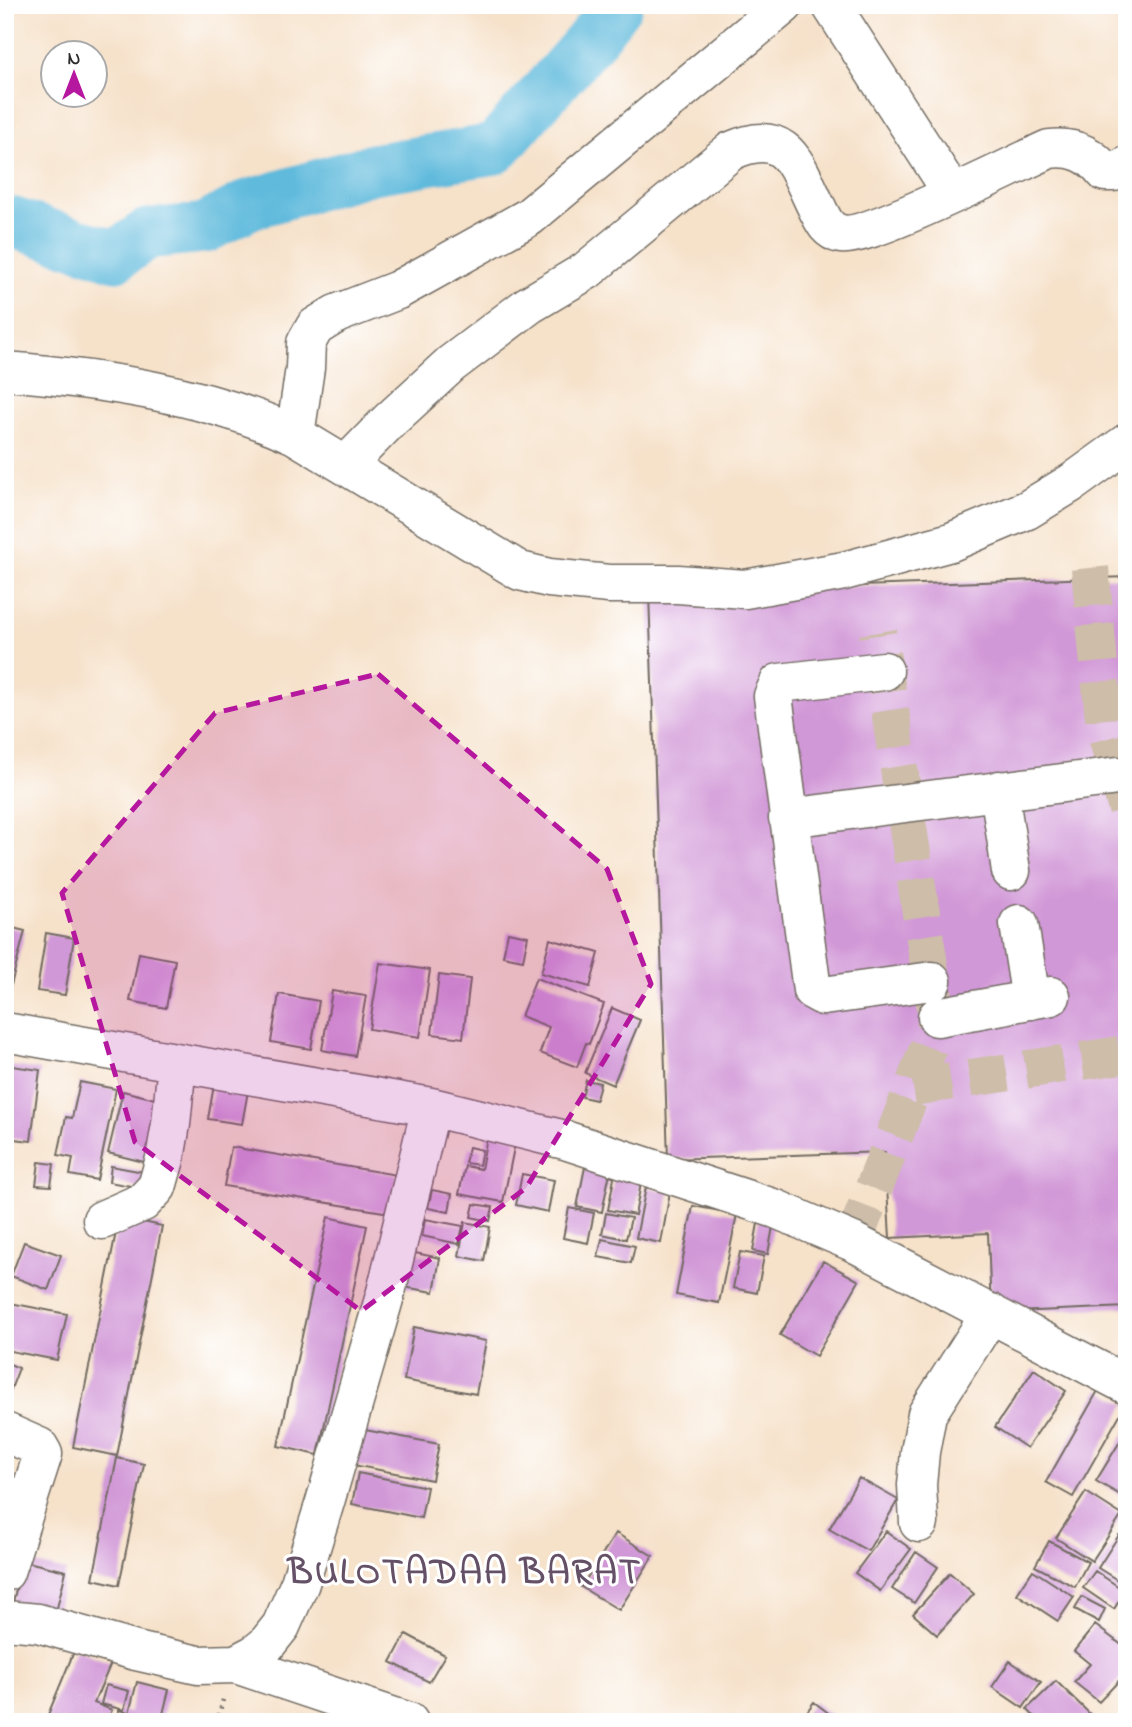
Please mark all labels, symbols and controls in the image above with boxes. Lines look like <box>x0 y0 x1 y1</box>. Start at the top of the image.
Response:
north arrow <box>38 38 108 108</box>
text: N <box>68 46 81 73</box>
district label: BULOTADAA BARAT <box>286 1547 642 1601</box>

